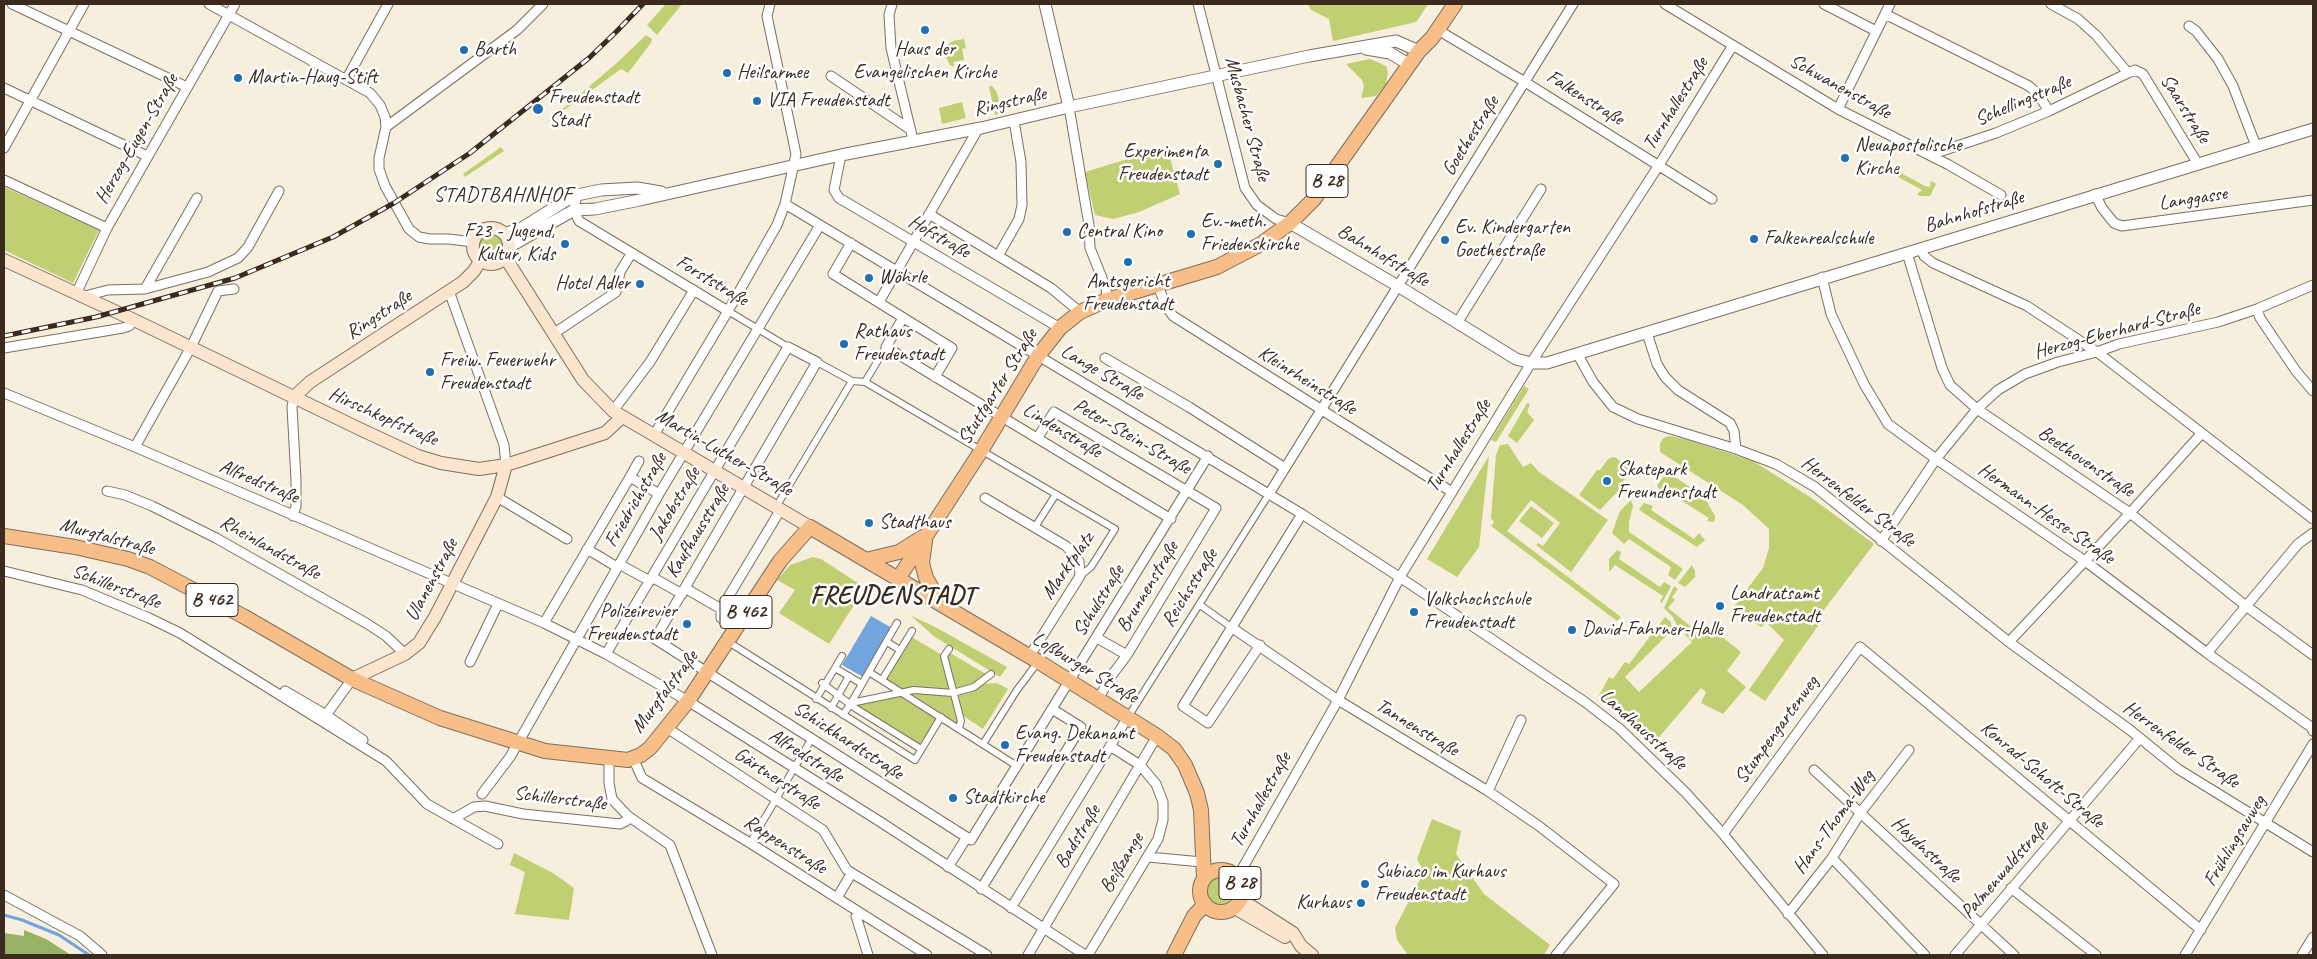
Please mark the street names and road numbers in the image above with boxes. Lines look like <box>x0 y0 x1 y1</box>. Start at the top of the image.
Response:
street label: Schwanenstraße <box>1785 49 1895 125</box>
street label: Turnhallestraße <box>1638 53 1714 155</box>
street label: Musbacher Straße <box>1219 54 1275 184</box>
street label: Falkenstraße <box>1542 65 1628 131</box>
street label: Herzog-Eugen-Straße <box>90 70 184 208</box>
street label: Schellingstraße <box>1971 70 2075 132</box>
street label: Saarstraße <box>2154 70 2216 148</box>
street label: Ringstraße <box>971 82 1049 122</box>
street label: Goethestraße <box>1437 92 1505 180</box>
road number: B 28 <box>1306 165 1348 198</box>
street label: Langgasse <box>2157 182 2229 216</box>
street label: Bahnhofstraße <box>1921 186 2027 238</box>
street label: Hofstraße <box>904 210 974 264</box>
street label: Bahnhofstraße <box>1333 219 1433 293</box>
street label: Forststraße <box>671 250 753 312</box>
street label: Ringstraße <box>342 285 416 345</box>
street label: Herzog-Eberhard-Straße <box>2031 297 2203 365</box>
street label: Stuttgarter Straße <box>953 325 1043 449</box>
street label: Lange Straße <box>1056 340 1148 406</box>
street label: Kleinrheinstraße <box>1253 341 1361 421</box>
street label: Hirschkopfstraße <box>325 382 441 452</box>
street label: Peter-Stein-Straße <box>1069 394 1195 480</box>
street label: Turnhallestraße <box>1421 395 1497 497</box>
street label: Lindenstraße <box>1018 398 1106 464</box>
street label: Martin-Luther-Straße <box>651 404 797 502</box>
street label: Beethovenstraße <box>2033 421 2139 503</box>
street label: Friedrichstraße <box>599 448 673 552</box>
street label: Herrenfelder Straße <box>1796 451 1920 553</box>
street label: Alfredstraße <box>216 455 302 509</box>
street label: Hermann-Hesse-Straße <box>1973 458 2119 570</box>
street label: Jakobstraße <box>644 463 706 545</box>
street label: Kaufhausstraße <box>660 480 736 582</box>
street label: Rheinlandstraße <box>215 510 325 586</box>
street label: Murgtalstraße <box>57 513 157 561</box>
street label: Marktplatz <box>1036 528 1100 604</box>
street label: Ulanenstraße <box>400 535 464 625</box>
street label: Brunnenstraße <box>1111 537 1185 637</box>
street label: Reichsstraße <box>1157 544 1223 632</box>
street label: Schillerstraße <box>68 559 164 615</box>
street label: Schulstraße <box>1068 561 1130 641</box>
road number: B 462 <box>186 584 238 616</box>
road number: B 462 <box>720 596 772 628</box>
street label: Loßburger Straße <box>1028 627 1142 709</box>
street label: Murgtalstraße <box>626 646 704 738</box>
street label: Stumpengartenweg <box>1730 671 1824 789</box>
street label: Landhausstraße <box>1594 685 1692 775</box>
street label: Tannenstraße <box>1371 694 1463 762</box>
street label: Schickhardtstraße <box>788 696 908 786</box>
street label: Herrenfelder Straße <box>2118 696 2244 794</box>
street label: Konrad-Schott-Straße <box>1975 716 2109 834</box>
street label: Alfredstraße <box>764 724 848 788</box>
street label: Gärtnerstraße <box>729 742 825 816</box>
street label: Turnhallestraße <box>1225 748 1297 852</box>
street label: Hans-Thoma-Weg <box>1788 765 1880 879</box>
street label: Schillerstraße <box>512 781 608 817</box>
street label: Frühlingsauweg <box>2198 791 2272 891</box>
street label: Badstraße <box>1050 801 1106 873</box>
street label: Rappenstraße <box>739 810 831 880</box>
street label: Haydnstraße <box>1886 812 1966 888</box>
street label: Palmenwaldstraße <box>1956 816 2054 924</box>
street label: Beißzange <box>1095 828 1149 898</box>
road number: B 28 <box>1219 866 1261 900</box>

